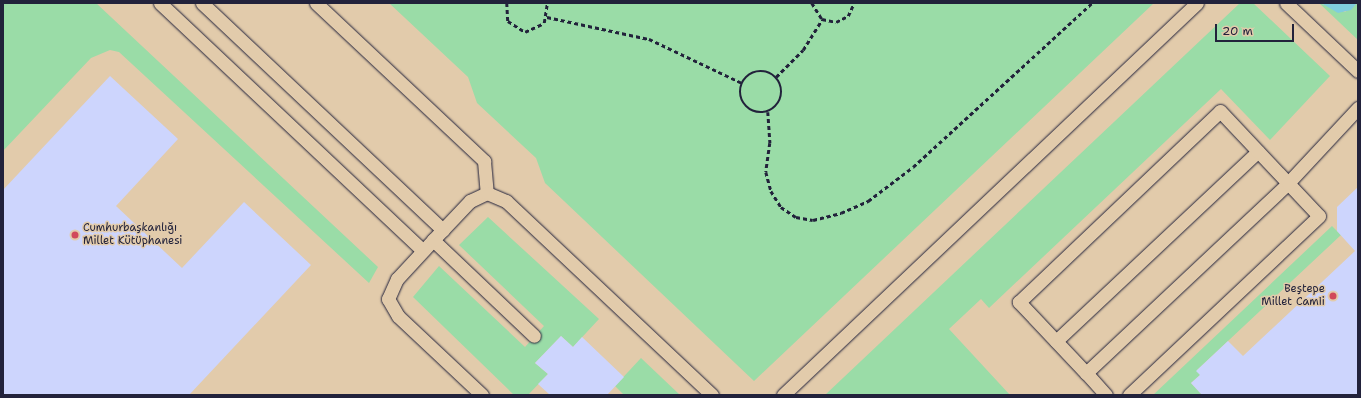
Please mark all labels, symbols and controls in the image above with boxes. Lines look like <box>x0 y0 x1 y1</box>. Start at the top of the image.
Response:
scale bar <box>1217 16 1296 42</box>
text: 20 m <box>1222 23 1253 39</box>
place label: Cumhurbaşkanlığı Millet Kütüphanesi <box>83 222 182 248</box>
marker: Cumhurbaşkanlığı Millet Kütüphanesi <box>70 230 80 240</box>
place label: Beştepe Millet Camii <box>1261 283 1325 309</box>
marker: Beştepe Millet Camii <box>1328 291 1338 301</box>

